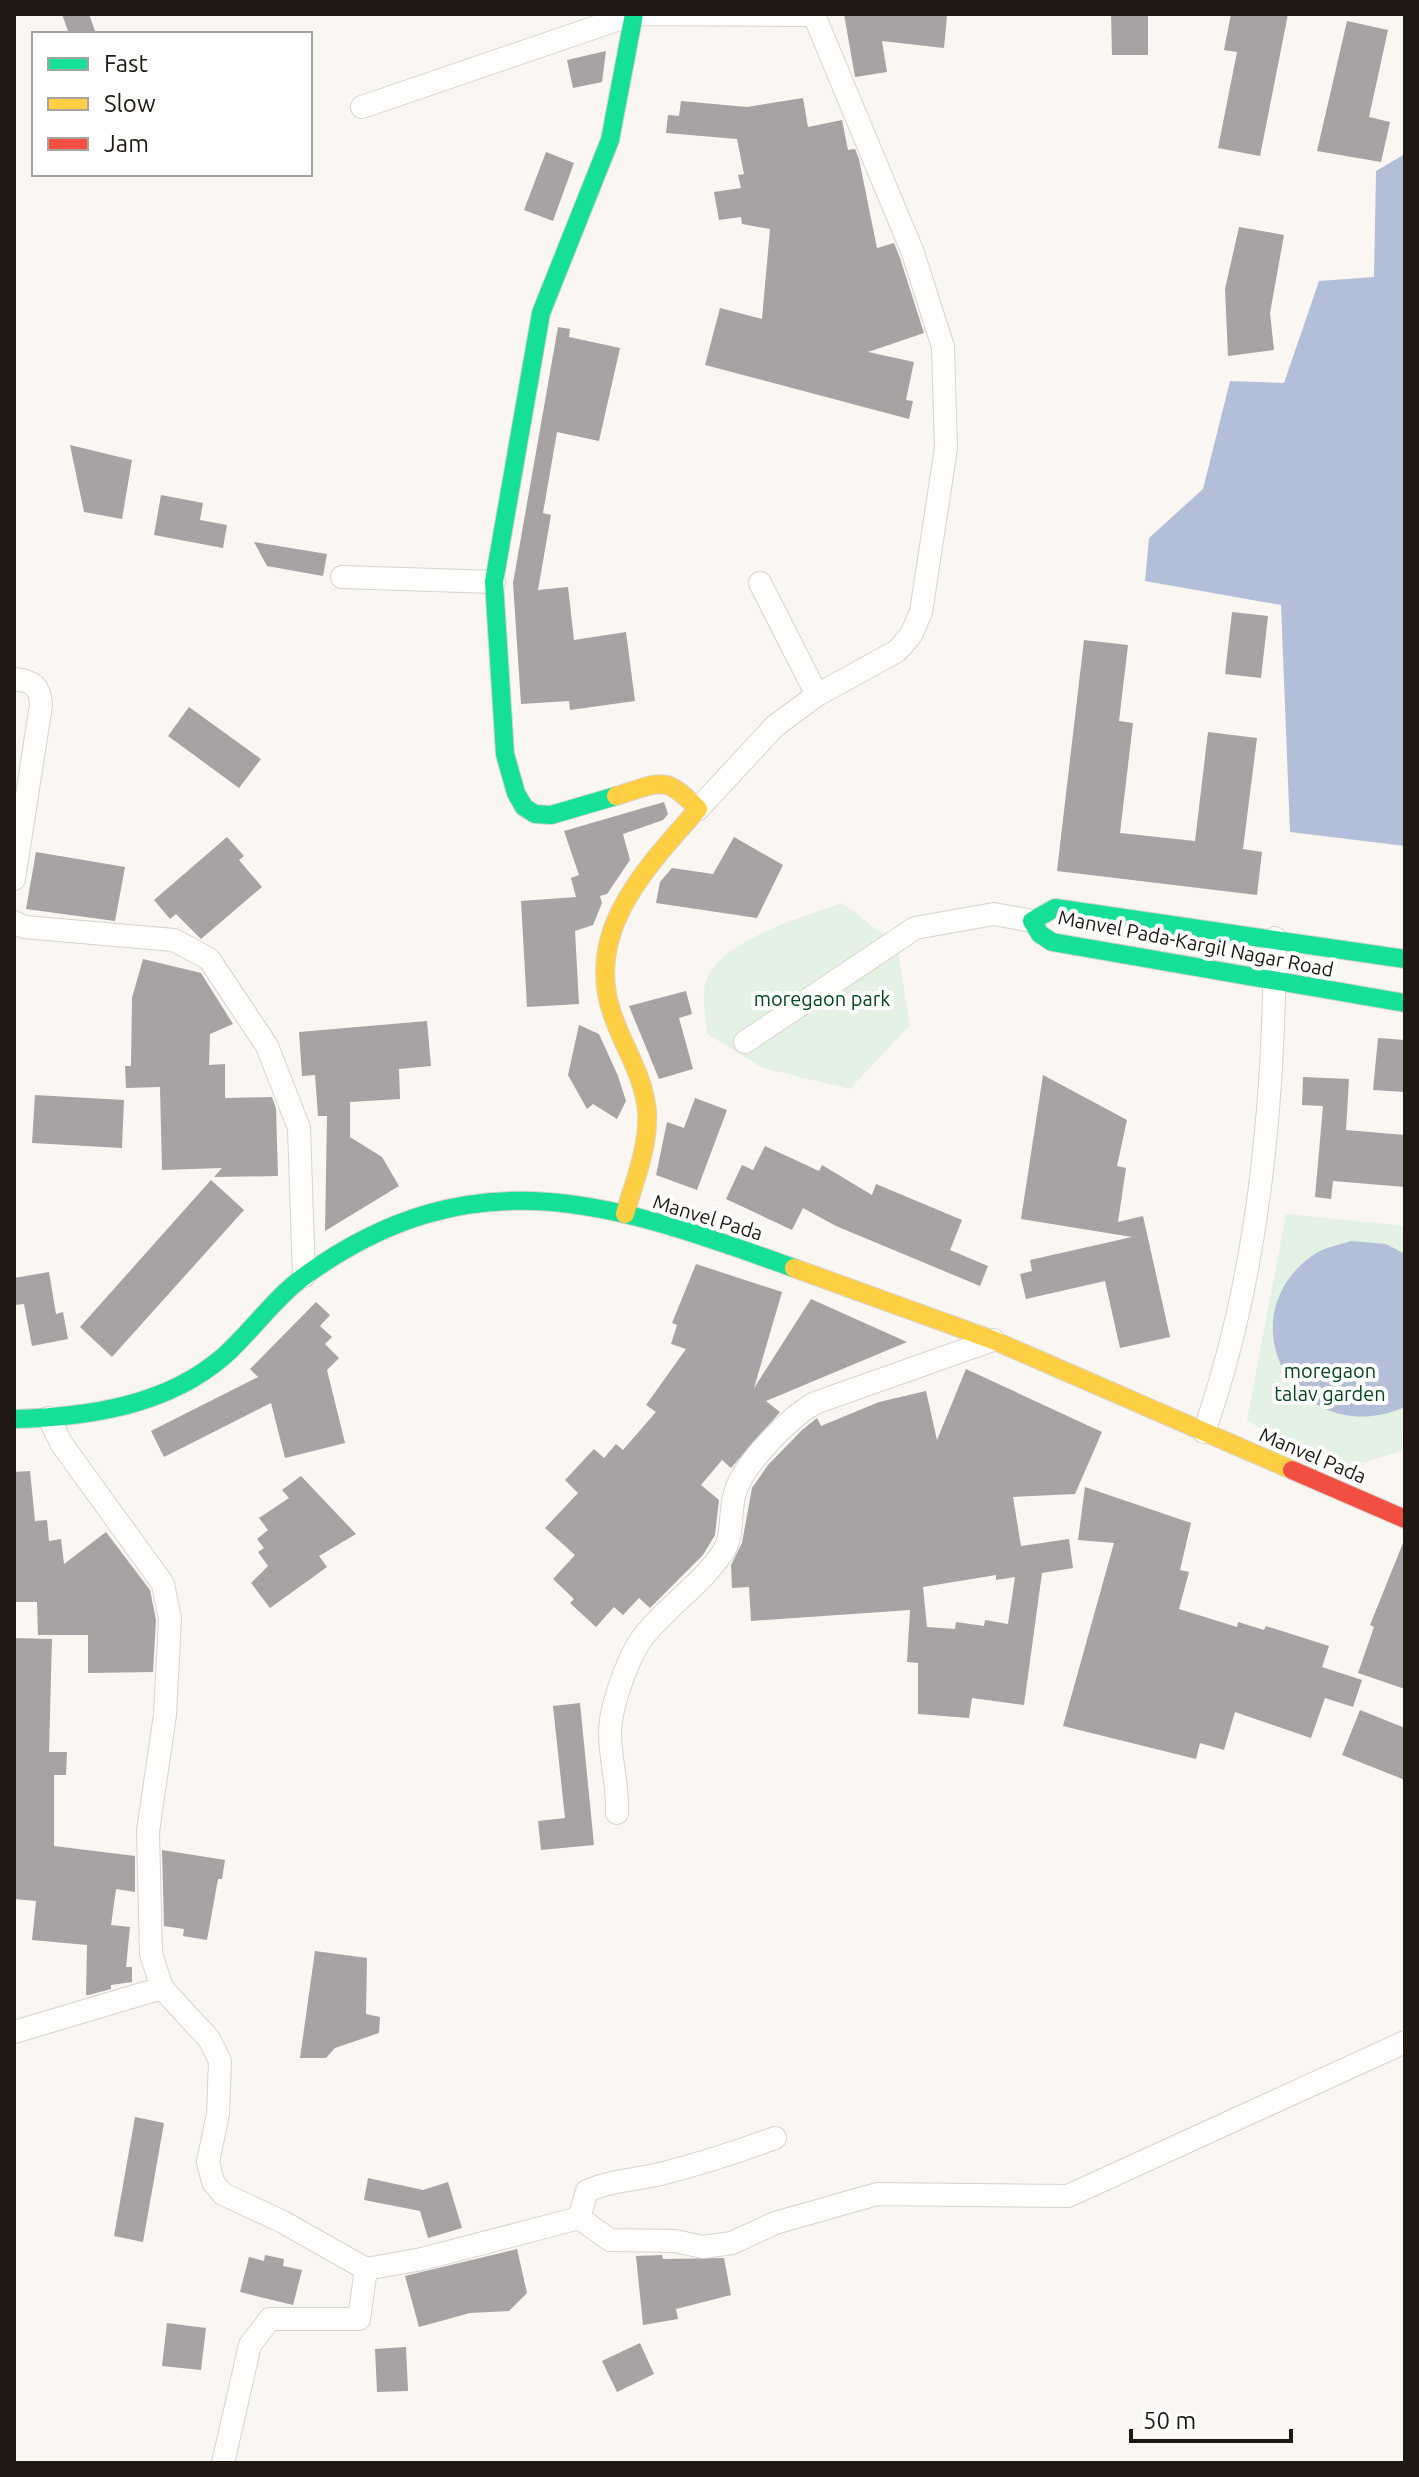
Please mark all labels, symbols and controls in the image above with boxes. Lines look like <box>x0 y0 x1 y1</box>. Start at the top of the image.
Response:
legend <box>32 32 312 176</box>
text: Fast <box>104 50 148 77</box>
text: Slow <box>104 90 156 117</box>
text: Jam <box>104 130 149 157</box>
street label: Manvel Pada-Kargil Nagar Road <box>1056 905 1336 981</box>
park label: moregaon park <box>754 987 890 1010</box>
street label: Manvel Pada <box>650 1189 766 1245</box>
park label: moregaon talav garden <box>1274 1359 1386 1405</box>
street label: Manvel Pada <box>1256 1422 1370 1488</box>
scale bar <box>1131 2393 1291 2443</box>
text: 50 m <box>1143 2407 1196 2434</box>

